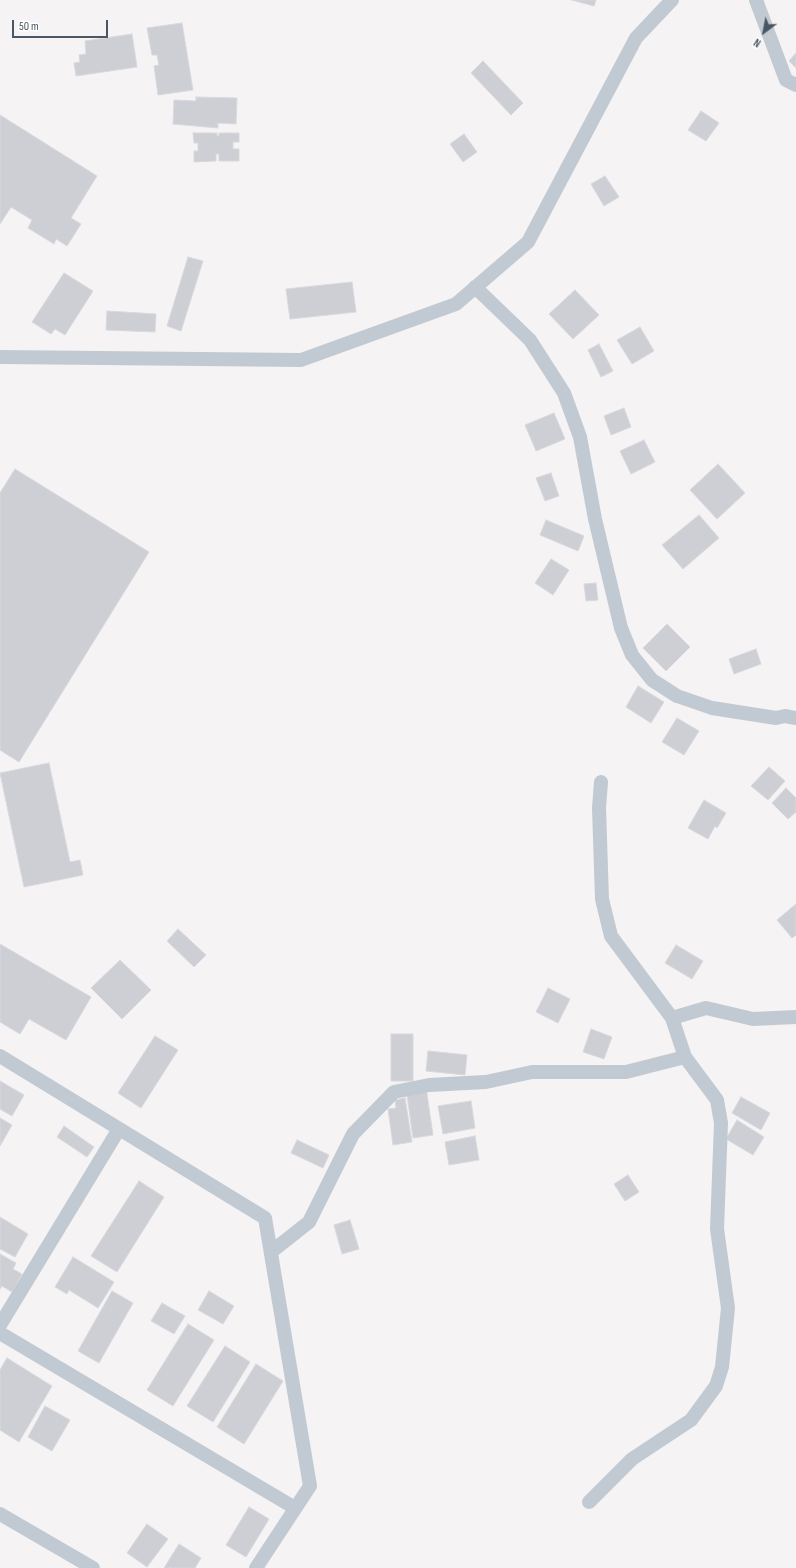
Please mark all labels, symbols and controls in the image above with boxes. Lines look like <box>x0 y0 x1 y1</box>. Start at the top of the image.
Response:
scale bar <box>14 12 110 38</box>
north arrow <box>744 12 784 52</box>
text: 50 m <box>19 19 39 34</box>
text: N <box>751 36 763 50</box>

